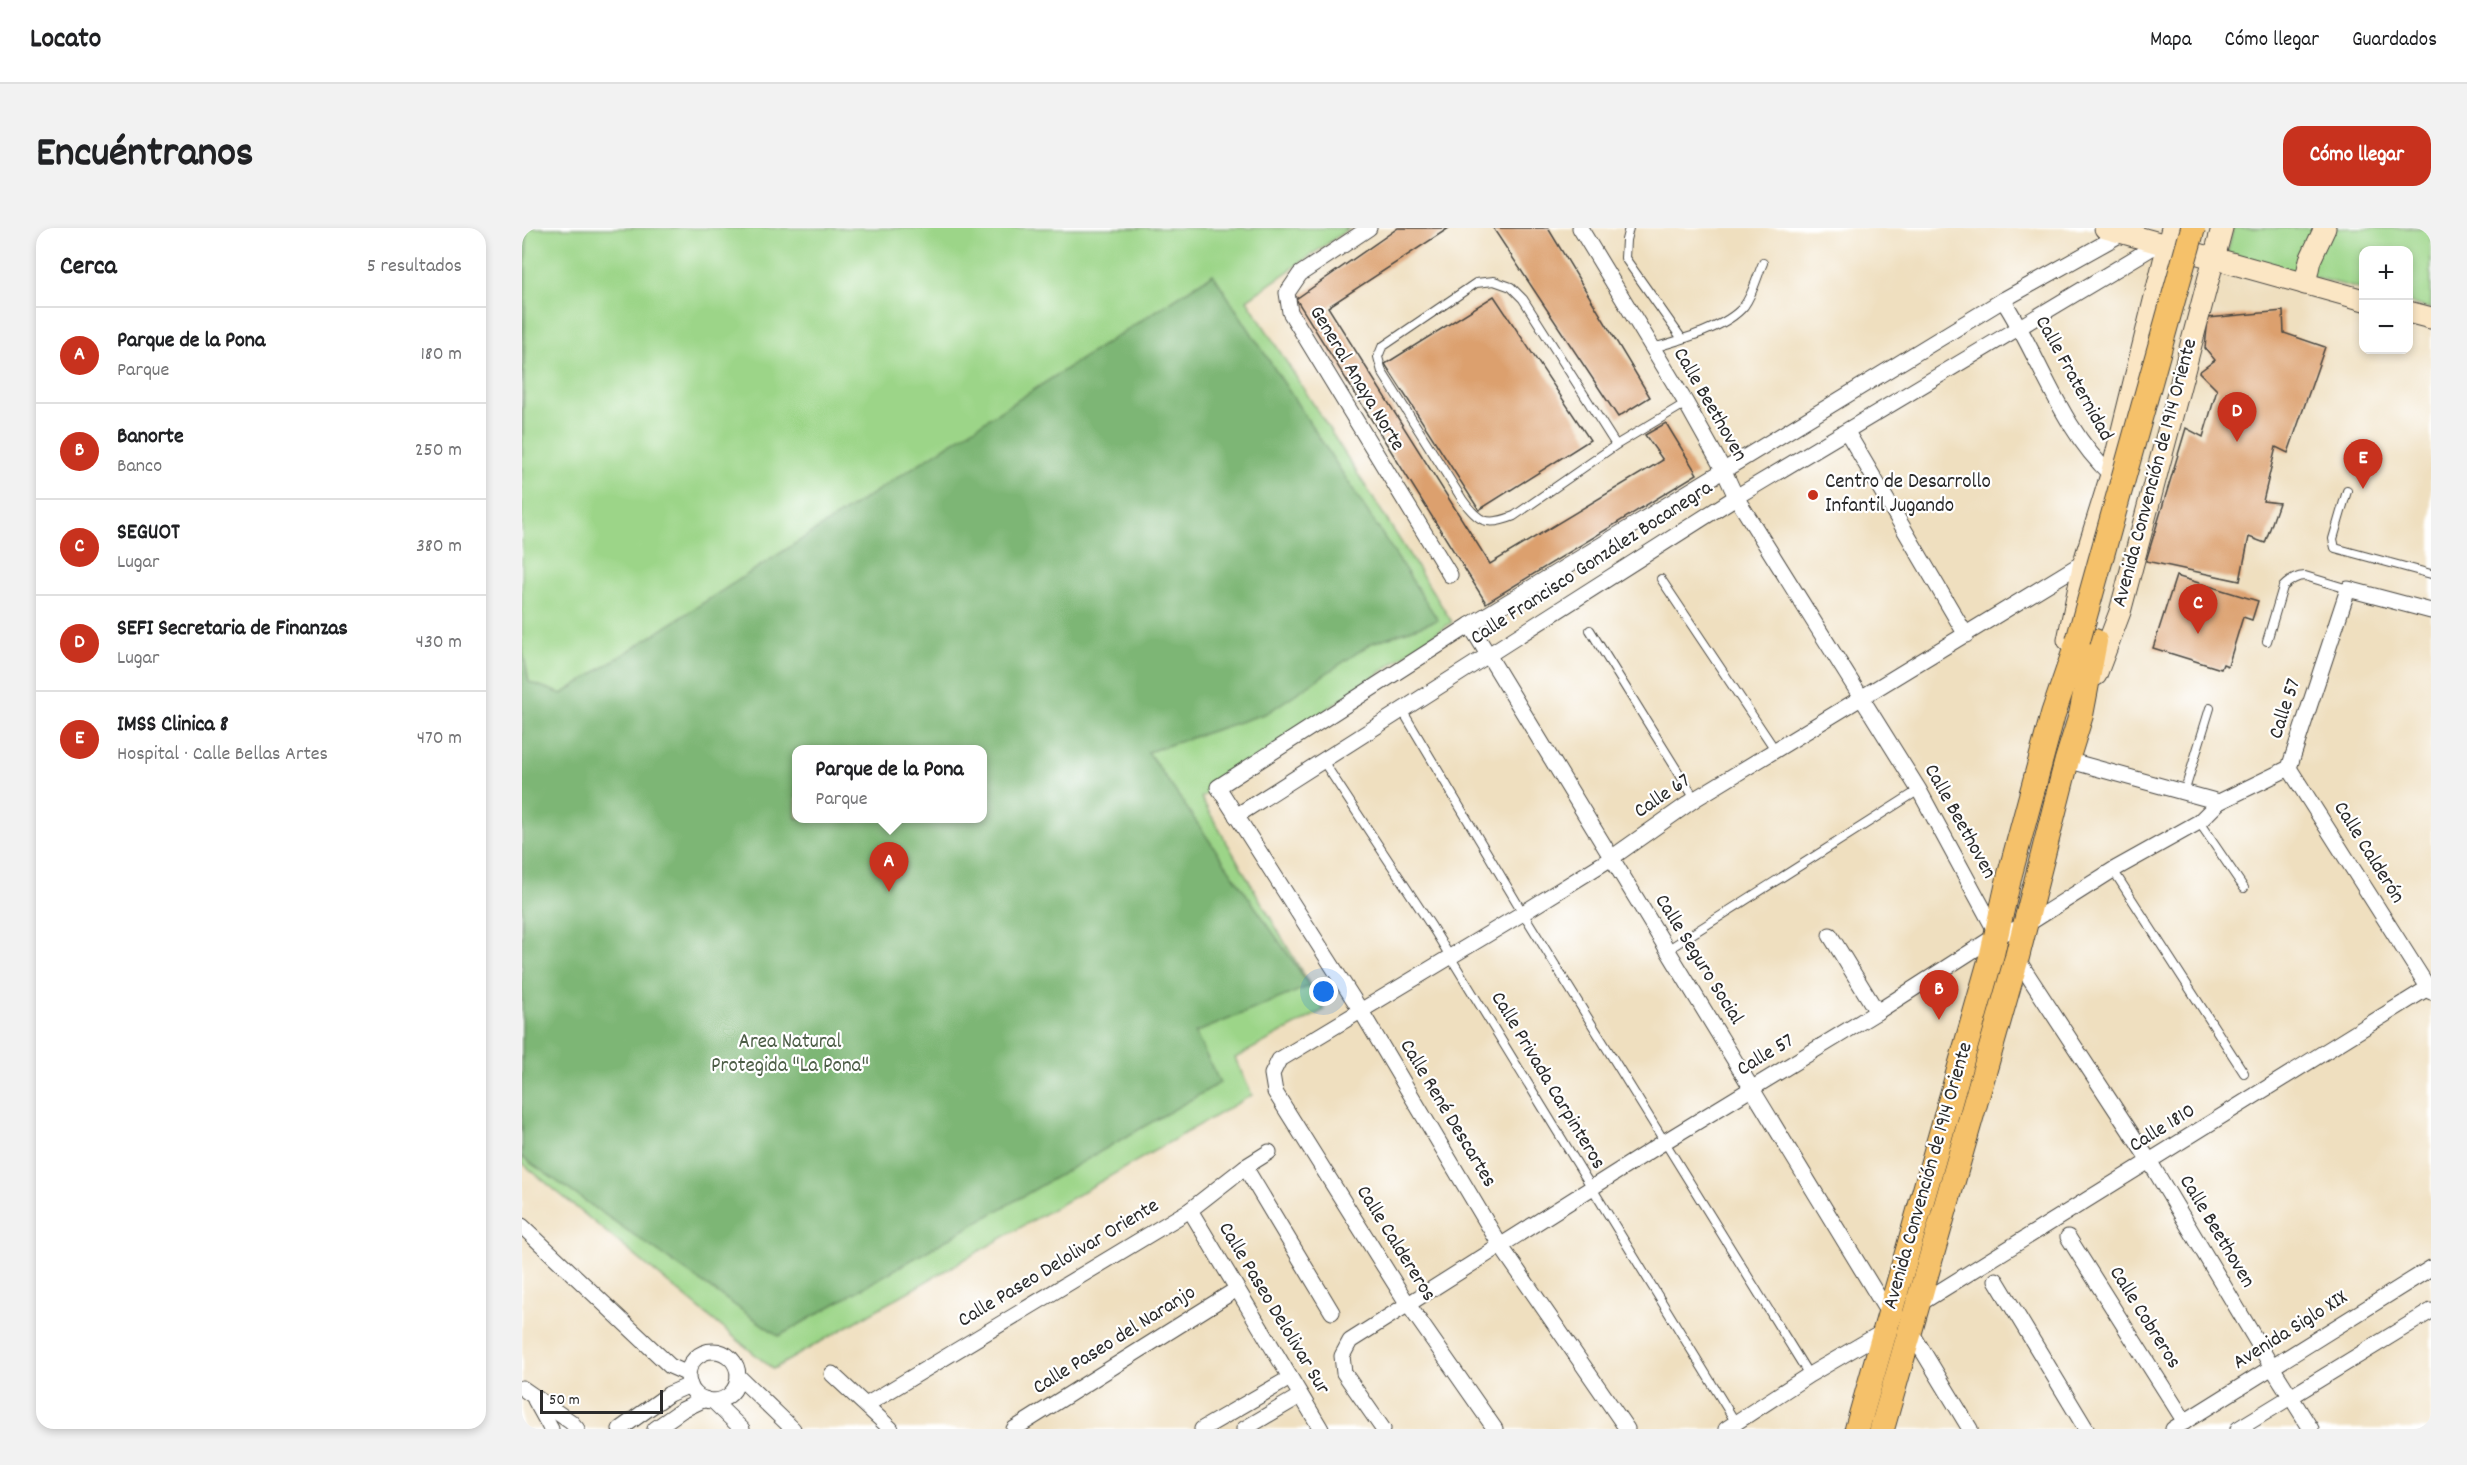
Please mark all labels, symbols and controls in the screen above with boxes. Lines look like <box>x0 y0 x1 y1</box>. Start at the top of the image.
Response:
text: Locato <box>30 21 101 61</box>
text: Mapa <box>2150 26 2192 56</box>
text: Cómo llegar <box>2225 26 2319 56</box>
text: Guardados <box>2352 26 2437 56</box>
text: Encuéntranos <box>36 126 254 186</box>
button: Cómo llegar <box>2283 126 2431 186</box>
map controls <box>2359 246 2413 354</box>
button: + <box>2359 246 2413 300</box>
text: Cerca <box>60 249 117 286</box>
text: 5 resultados <box>367 253 462 281</box>
button: − <box>2359 300 2413 354</box>
street label: General Anaya Norte <box>1301 301 1411 457</box>
street label: Calle Fraternidad <box>2026 311 2120 447</box>
text: Parque de la Pona <box>117 326 265 357</box>
street label: Avenida Convención de 1914 Oriente <box>2108 336 2204 610</box>
text: A <box>74 341 85 369</box>
text: 180 m <box>420 341 462 369</box>
street label: Calle Beethoven <box>1664 342 1754 468</box>
text: Parque <box>117 357 169 385</box>
pin: D <box>2218 392 2256 442</box>
text: Banorte <box>117 422 184 453</box>
text: B <box>75 437 84 465</box>
text: 250 m <box>415 437 462 465</box>
pin: E <box>2344 440 2382 489</box>
text: Banco <box>117 453 162 481</box>
place label: Centro de Desarrollo Infantil Jugando <box>1825 468 1991 522</box>
street label: Calle Francisco González Bocanegra <box>1465 474 1720 654</box>
marker: Centro de Desarrollo Infantil Jugando <box>1806 488 1820 502</box>
text: SEGUOT <box>117 518 180 549</box>
text: C <box>75 533 84 561</box>
text: 380 m <box>416 533 462 561</box>
text: Lugar <box>117 549 159 577</box>
pin: C <box>2178 584 2218 634</box>
text: SEFI Secretaria de Finanzas <box>117 614 348 645</box>
text: D <box>74 629 85 657</box>
text: 430 m <box>416 629 462 657</box>
text: Lugar <box>117 645 159 673</box>
street label: Calle 57 <box>2262 675 2310 743</box>
text: IMSS Clinica 8 <box>117 710 229 741</box>
text: E <box>75 725 84 753</box>
text: 470 m <box>417 725 462 753</box>
text: Hospital · Calle Bellas Artes <box>117 741 328 769</box>
popup <box>792 745 987 823</box>
text: Parque de la Pona <box>815 755 964 786</box>
street label: Calle Beethoven <box>1915 759 2003 885</box>
street label: Calle 67 <box>1629 767 1697 827</box>
text: Parque <box>815 786 868 814</box>
street label: Calle Calderón <box>2325 796 2411 910</box>
pin: A <box>870 842 908 892</box>
street label: Calle Seguro Social <box>1646 889 1750 1031</box>
pin: B <box>1920 970 1958 1020</box>
your location <box>1309 977 1338 1006</box>
street label: Calle Privada Carpinteros <box>1482 986 1612 1176</box>
street label: Calle 57 <box>1732 1027 1800 1085</box>
park label: Area Natural Protegida "La Pona" <box>711 1028 869 1082</box>
street label: Calle René Descartes <box>1391 1034 1503 1194</box>
street label: Avenida Convención de 1914 Oriente <box>1876 1039 1982 1313</box>
street label: Calle 1810 <box>2124 1097 2202 1161</box>
street label: Calle Beethoven <box>2170 1170 2262 1294</box>
street label: Calle Caldereros <box>1347 1180 1443 1308</box>
street label: Calle Paseo Delolivar Oriente <box>953 1192 1165 1336</box>
street label: Calle Paseo Delolivar Sur <box>1210 1217 1337 1401</box>
street label: Calle Cobreros <box>2101 1261 2187 1375</box>
street label: Calle Paseo del Naranjo <box>1028 1279 1202 1403</box>
street label: Avenida Siglo XIX <box>2228 1284 2354 1378</box>
scale bar <box>540 1387 663 1414</box>
text: 50 m <box>549 1389 580 1412</box>

